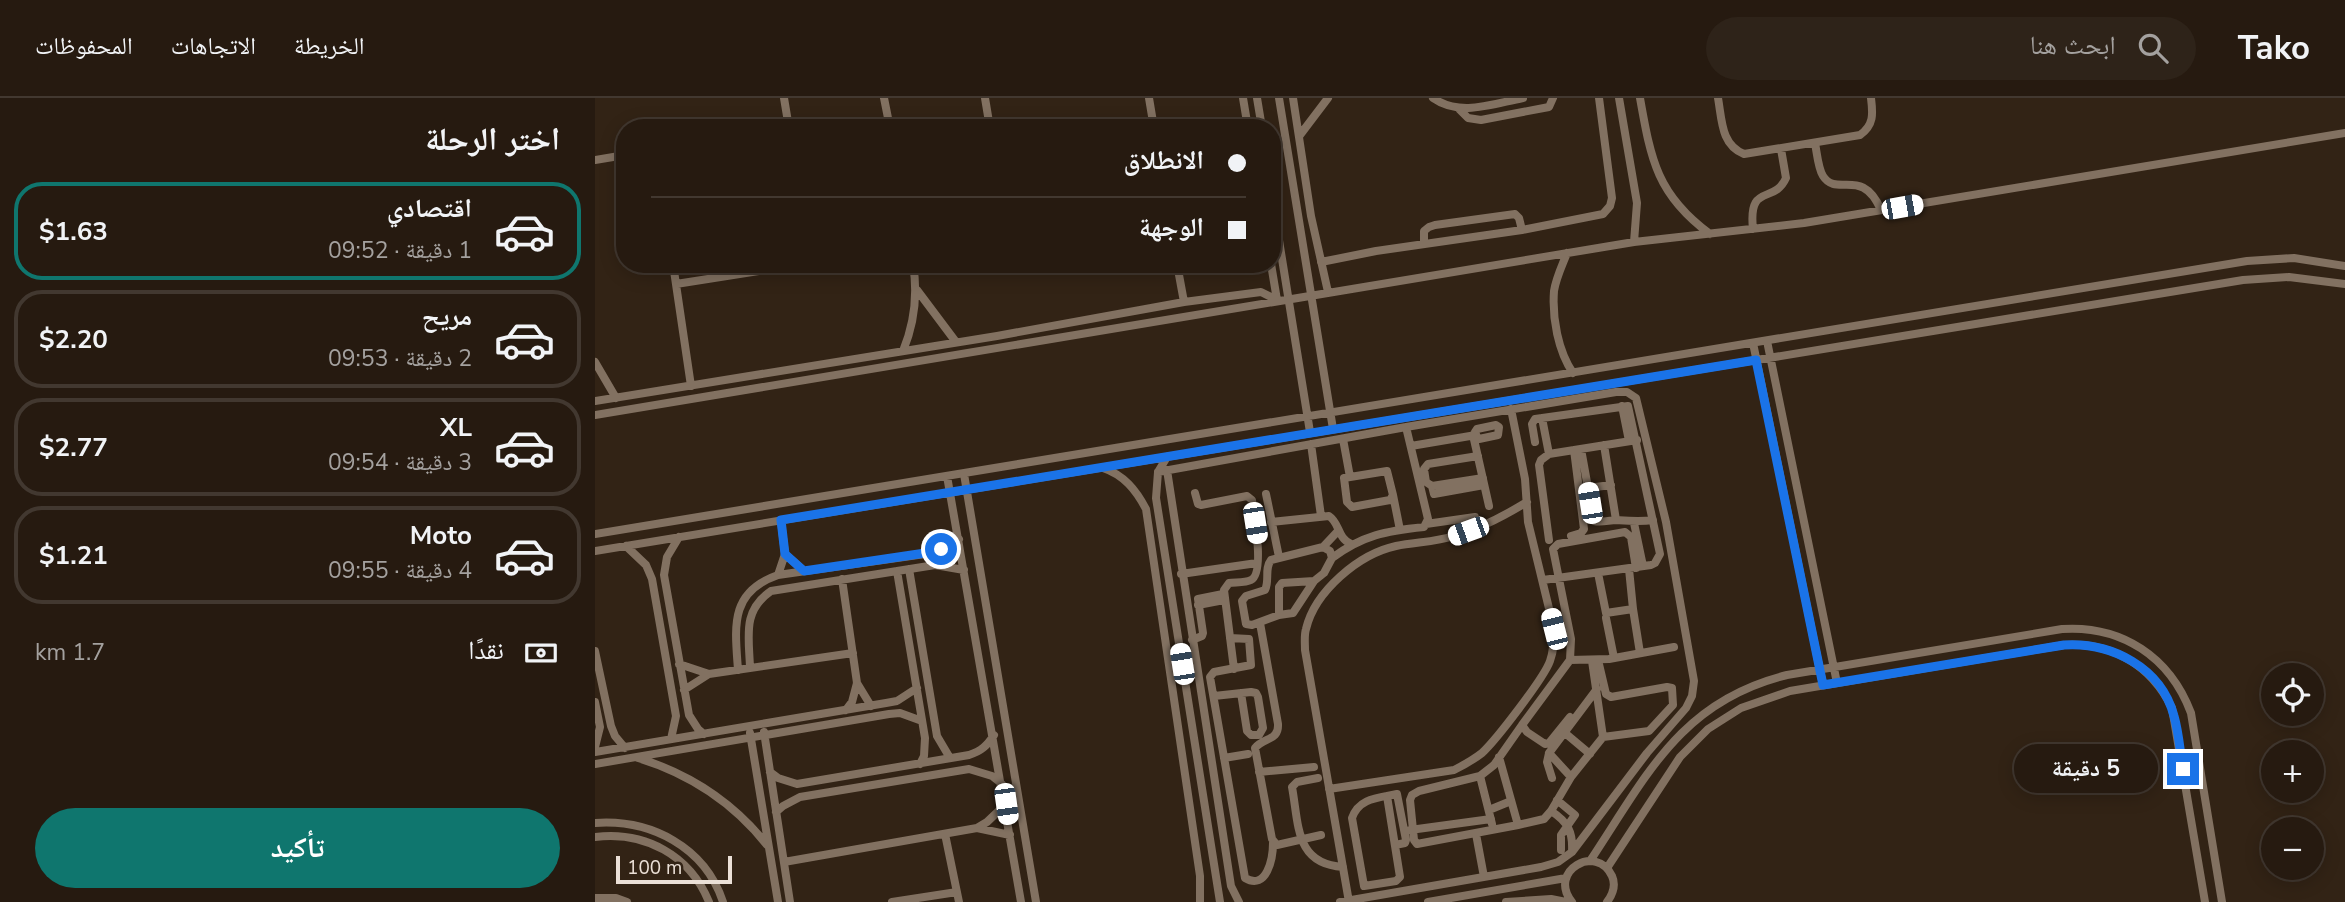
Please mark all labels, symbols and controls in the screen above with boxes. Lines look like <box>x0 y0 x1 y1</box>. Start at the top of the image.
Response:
search box <box>1706 17 2196 80</box>
text: Tako <box>2238 26 2310 71</box>
text: ابحث هنا <box>2030 28 2116 63</box>
icon: search <box>2134 29 2172 67</box>
text: المحفوظات <box>35 30 133 62</box>
text: الاتجاهات <box>171 30 256 62</box>
text: الخريطة <box>294 30 365 62</box>
text: اختر الرحلة <box>425 118 560 161</box>
text: الانطلاق <box>1124 143 1204 178</box>
text: اقتصادي <box>387 191 472 226</box>
car <box>1880 193 1925 221</box>
icon: car <box>493 200 556 263</box>
text: الوجهة <box>1139 210 1204 245</box>
text: $1.63 <box>39 214 108 249</box>
text: 1 دقيقة · 09:52 <box>328 235 472 266</box>
text: مريح <box>422 299 472 334</box>
icon: car <box>493 308 556 371</box>
text: $2.20 <box>39 322 108 357</box>
text: 2 دقيقة · 09:53 <box>328 343 472 374</box>
text: XL <box>440 410 472 445</box>
icon: car <box>493 416 556 479</box>
text: $2.77 <box>39 430 108 465</box>
text: 3 دقيقة · 09:54 <box>328 447 472 478</box>
car <box>1577 481 1604 525</box>
car <box>1242 501 1269 545</box>
car <box>1445 514 1492 548</box>
text: Moto <box>410 518 472 553</box>
icon: car <box>493 524 556 587</box>
route start <box>925 533 957 565</box>
text: $1.21 <box>39 538 108 573</box>
text: 4 دقيقة · 09:55 <box>328 555 472 586</box>
car <box>1539 606 1570 652</box>
text: نقدًا <box>468 633 504 668</box>
icon: cash <box>522 634 560 672</box>
text: 1.7 km <box>35 637 105 668</box>
car <box>1169 642 1196 686</box>
map controls <box>2261 663 2324 880</box>
button: locate <box>2261 663 2324 726</box>
button: + <box>2261 740 2324 803</box>
callout: 5 دقيقة <box>2015 744 2159 794</box>
text: 5 دقيقة <box>2052 753 2120 784</box>
route end <box>2167 753 2199 785</box>
car <box>993 782 1020 826</box>
button: تأكيد <box>35 808 560 888</box>
button: − <box>2261 817 2324 880</box>
scale bar <box>616 853 731 885</box>
text: 100 m <box>627 855 682 881</box>

